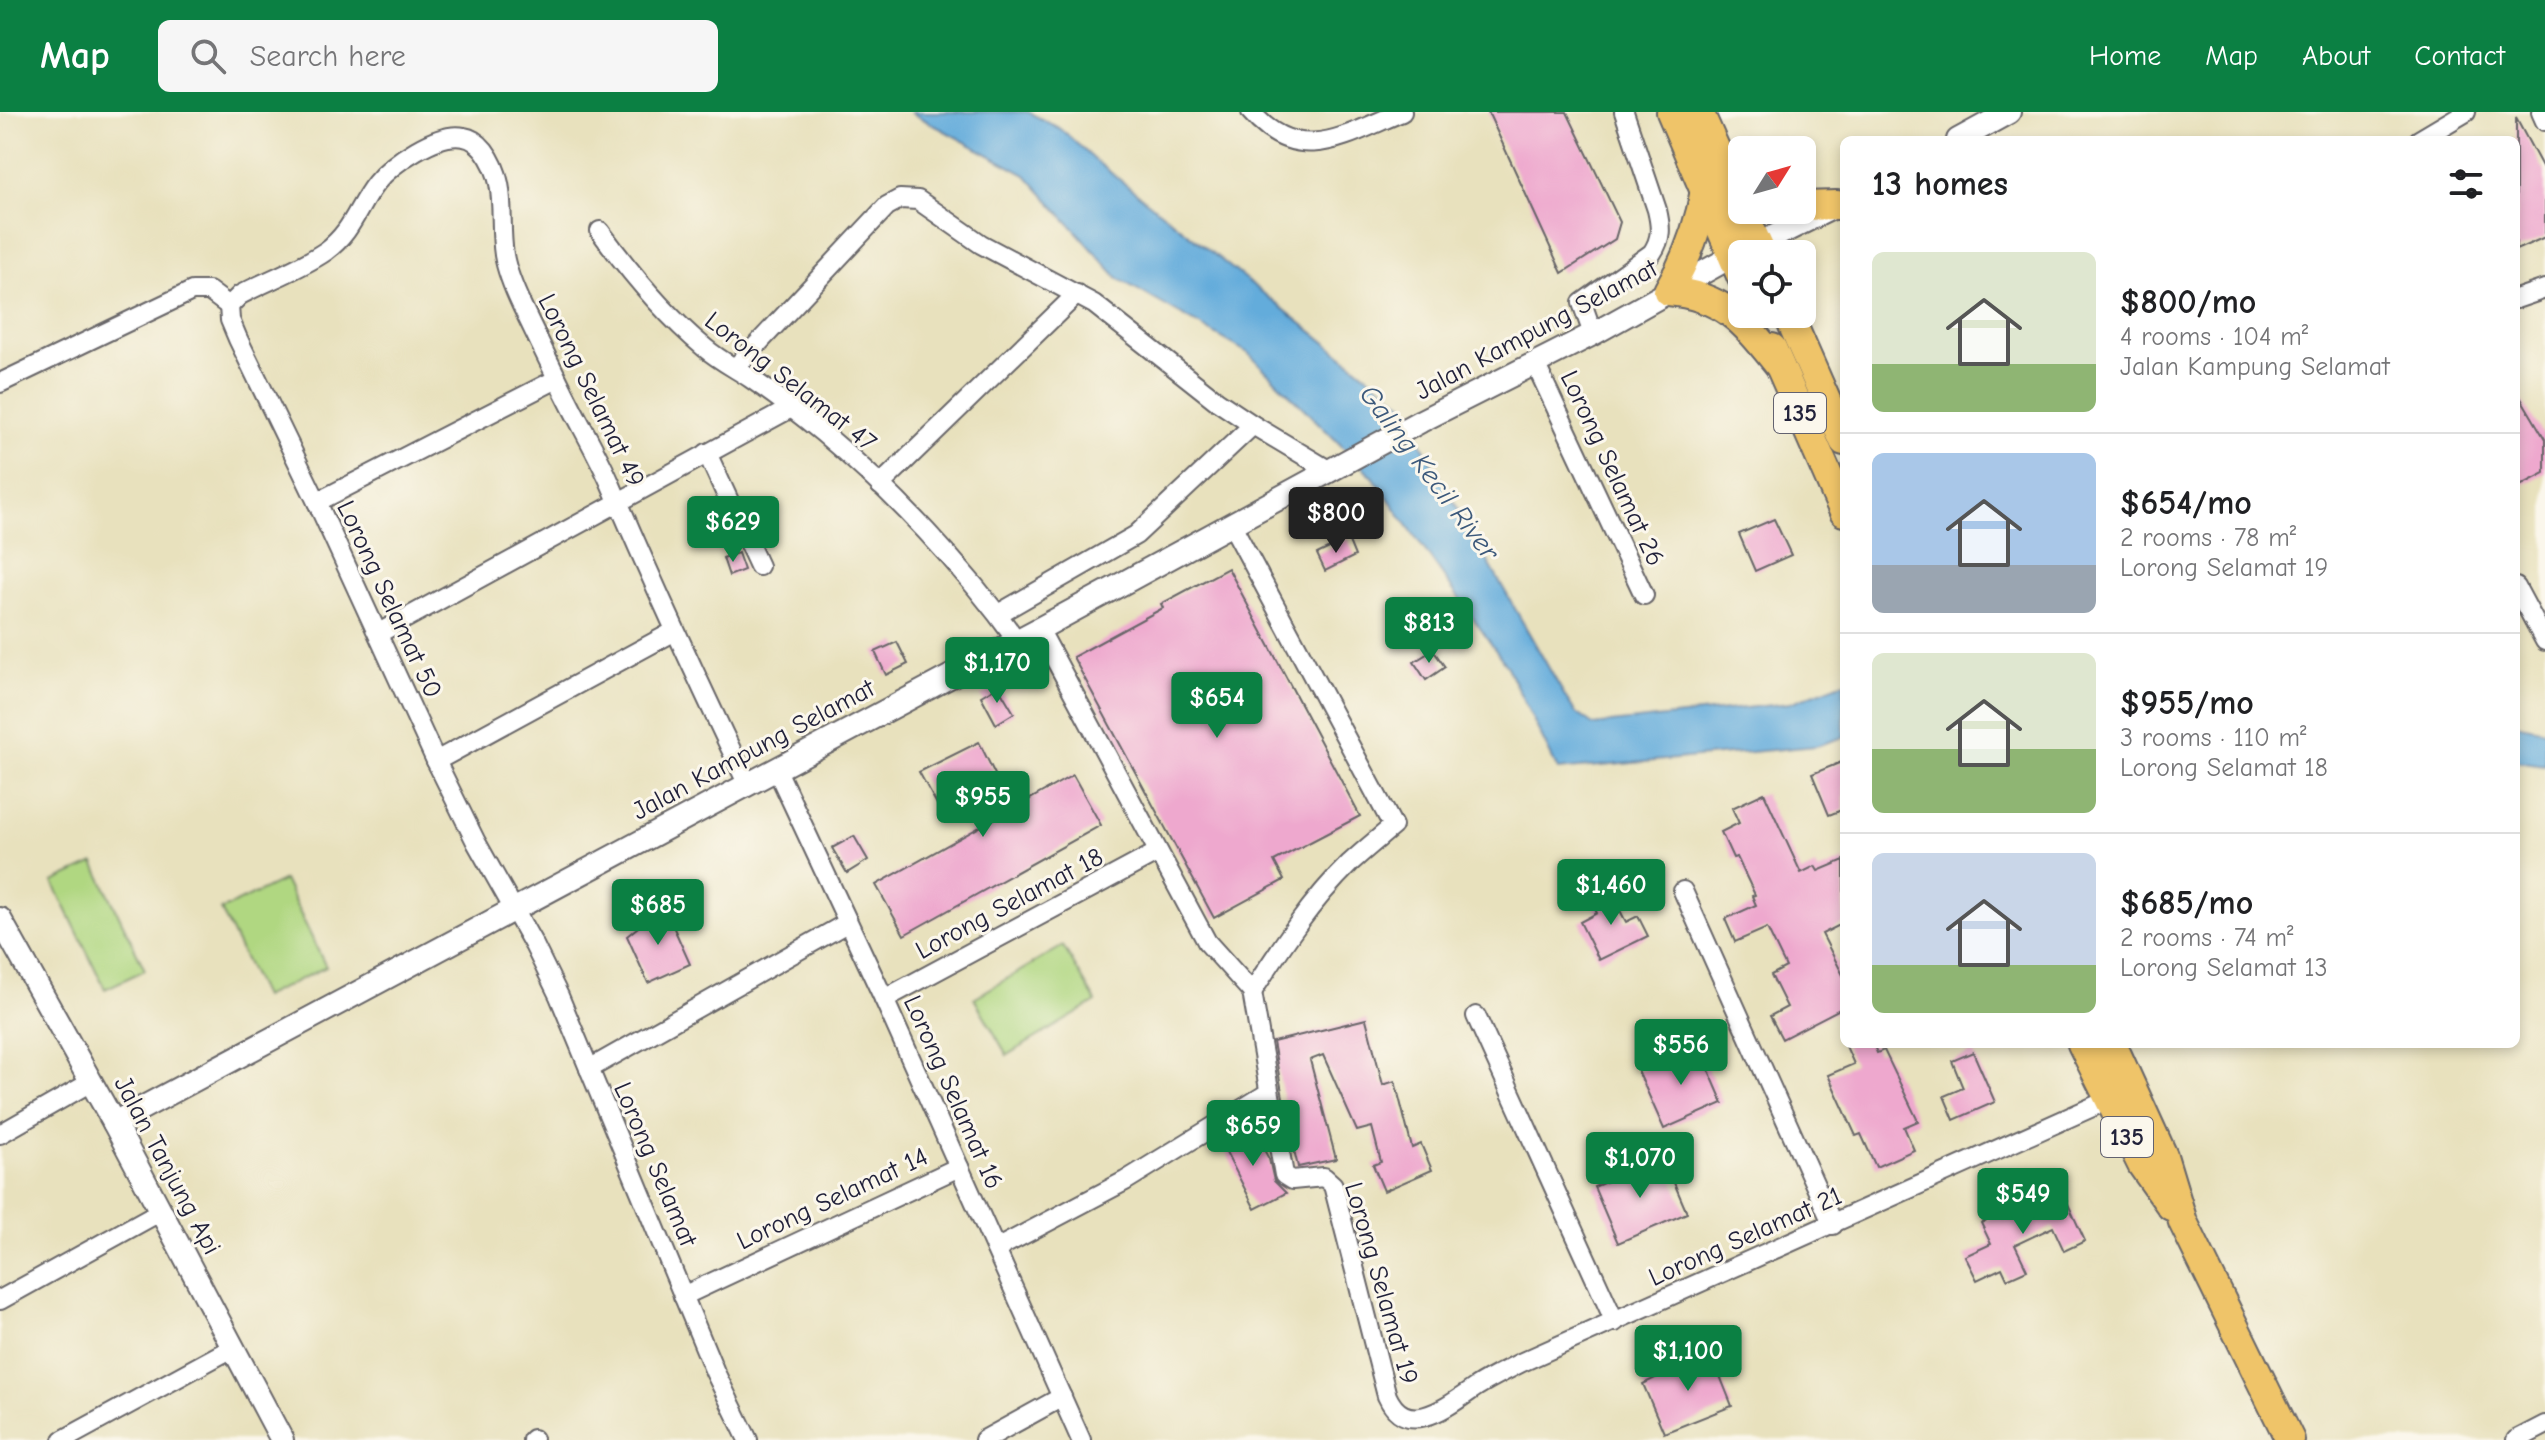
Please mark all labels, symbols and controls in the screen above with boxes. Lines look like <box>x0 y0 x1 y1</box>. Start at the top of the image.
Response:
search box <box>158 20 718 92</box>
text: Map <box>40 34 110 78</box>
icon: search <box>186 34 230 78</box>
text: Search here <box>250 39 406 74</box>
text: Home <box>2089 40 2161 72</box>
text: Map <box>2205 40 2258 72</box>
text: About <box>2302 40 2370 72</box>
text: Contact <box>2414 40 2505 72</box>
north arrow <box>1728 136 1816 224</box>
map controls <box>1728 136 1816 328</box>
icon: filters <box>2444 162 2488 206</box>
text: 13 homes <box>1872 164 2008 204</box>
button: locate <box>1728 240 1816 328</box>
street label: Jalan Kampung Selamat <box>1410 253 1664 406</box>
text: $800/mo <box>2120 282 2256 322</box>
icon: home <box>1936 284 2032 380</box>
street label: Lorong Selamat 49 <box>531 289 651 492</box>
street label: Lorong Selamat 47 <box>699 306 882 458</box>
text: 4 rooms · 104 m² <box>2120 322 2308 352</box>
text: Jalan Kampung Selamat <box>2120 352 2390 382</box>
street label: Lorong Selamat 26 <box>1554 366 1670 571</box>
water label: Galing Kecil River <box>1353 379 1507 568</box>
road number: 135 <box>1774 393 1826 433</box>
text: $654/mo <box>2120 483 2252 523</box>
icon: home <box>1936 485 2032 581</box>
pin: $800 <box>1289 487 1383 555</box>
street label: Lorong Selamat 50 <box>330 496 448 703</box>
pin: $629 <box>686 496 780 564</box>
text: $800 <box>1307 498 1365 528</box>
text: $629 <box>705 507 761 537</box>
text: 2 rooms · 78 m² <box>2120 523 2296 553</box>
text: Lorong Selamat 19 <box>2120 553 2328 583</box>
pin: $813 <box>1382 597 1476 665</box>
text: $813 <box>1403 608 1455 638</box>
pin: $1,170 <box>932 637 1062 705</box>
text: $1,170 <box>963 648 1031 678</box>
pin: $654 <box>1170 672 1264 740</box>
street label: Jalan Kampung Selamat <box>627 673 881 826</box>
text: $654 <box>1189 683 1245 713</box>
text: $955/mo <box>2120 683 2254 723</box>
icon: home <box>1936 685 2032 781</box>
text: 3 rooms · 110 m² <box>2120 723 2307 753</box>
text: Lorong Selamat 18 <box>2120 753 2328 783</box>
pin: $955 <box>936 771 1030 839</box>
text: $955 <box>955 782 1011 812</box>
street label: Lorong Selamat 18 <box>911 842 1108 966</box>
pin: $1,460 <box>1546 859 1676 927</box>
text: $1,460 <box>1575 870 1647 900</box>
pin: $685 <box>611 879 705 947</box>
text: $685/mo <box>2120 883 2253 923</box>
icon: home <box>1936 885 2032 981</box>
text: $685 <box>630 890 686 920</box>
text: 2 rooms · 74 m² <box>2120 923 2293 953</box>
text: Lorong Selamat 13 <box>2120 953 2328 983</box>
street label: Lorong Selamat 16 <box>897 991 1009 1194</box>
pin: $556 <box>1634 1019 1728 1087</box>
text: $556 <box>1653 1030 1709 1060</box>
street label: Jalan Tanjung Api <box>108 1071 227 1260</box>
street label: Lorong Selamat <box>607 1078 704 1253</box>
pin: $659 <box>1206 1100 1300 1168</box>
text: $659 <box>1225 1111 1281 1141</box>
road number: 135 <box>2101 1117 2153 1157</box>
pin: $1,070 <box>1575 1132 1705 1200</box>
street label: Lorong Selamat 14 <box>732 1142 933 1256</box>
text: $1,070 <box>1604 1143 1676 1173</box>
pin: $549 <box>1976 1168 2070 1236</box>
street label: Lorong Selamat 19 <box>1338 1179 1424 1388</box>
text: $549 <box>1995 1179 2051 1209</box>
street label: Lorong Selamat 21 <box>1644 1181 1847 1293</box>
pin: $1,100 <box>1623 1325 1753 1393</box>
text: $1,100 <box>1653 1336 1723 1366</box>

